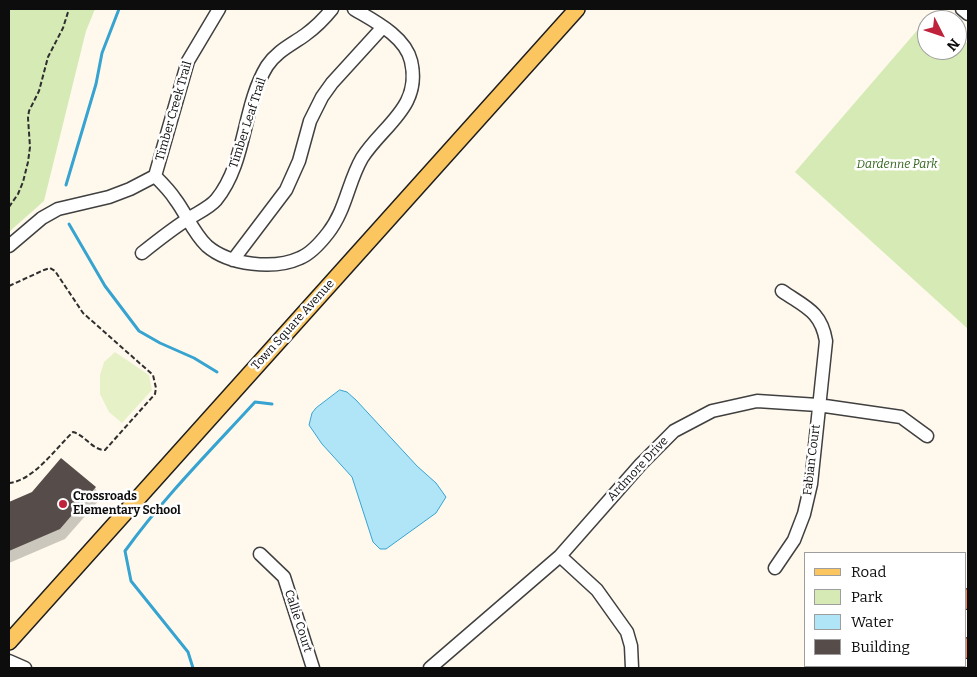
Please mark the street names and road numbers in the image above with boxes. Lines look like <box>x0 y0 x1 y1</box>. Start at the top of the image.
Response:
street label: Timber Creek Trail <box>153 60 195 162</box>
street label: Timber Leaf Trail <box>227 76 269 170</box>
street label: Town Square Avenue <box>249 277 337 373</box>
street label: Fabian Court <box>801 424 823 496</box>
street label: Ardmore Drive <box>605 434 671 504</box>
street label: Callie Court <box>281 588 315 654</box>

